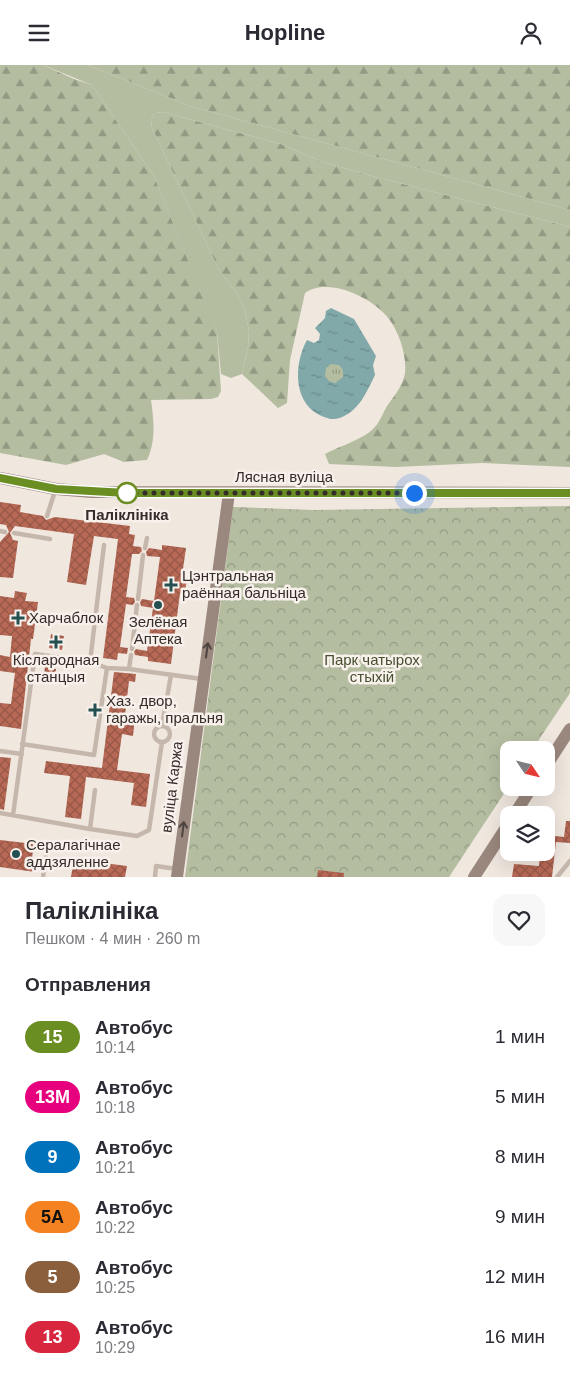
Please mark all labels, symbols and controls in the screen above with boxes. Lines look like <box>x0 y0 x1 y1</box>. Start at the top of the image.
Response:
icon: menu <box>25 19 53 47</box>
icon: person <box>517 19 545 47</box>
text: Hopline <box>245 20 325 45</box>
street label: Лясная вуліца <box>235 468 334 485</box>
your location <box>402 481 427 506</box>
marker: Паліклініка <box>116 482 138 504</box>
place label: Паліклініка <box>85 506 169 523</box>
place label: Цэнтральная раённая бальніца <box>182 567 307 601</box>
marker: Цэнтральная раённая бальніца <box>164 578 178 592</box>
marker: Зелёная Аптека <box>152 599 164 611</box>
place label: Харчаблок <box>29 609 104 626</box>
marker: Харчаблок <box>11 611 25 625</box>
place label: Зелёная Аптека <box>129 613 187 647</box>
marker: Кіслародная станцыя <box>49 635 63 649</box>
one-way arrow <box>203 643 213 659</box>
place label: Кіслародная станцыя <box>13 651 99 685</box>
park label: Парк чатырох стыхій <box>324 651 420 685</box>
place label: Хаз. двор, гаражы, пральня <box>106 692 223 726</box>
marker: Хаз. двор, гаражы, пральня <box>88 703 102 717</box>
street label: вуліца Каржа <box>157 740 186 834</box>
north arrow <box>500 741 555 796</box>
map controls <box>500 741 555 861</box>
button: layers <box>500 806 555 861</box>
one-way arrow <box>178 821 188 837</box>
place label: Сералагічнае аддзяленне <box>26 836 121 870</box>
marker: Сералагічнае аддзяленне <box>10 848 22 860</box>
button: heart <box>493 894 545 946</box>
text: Паліклініка <box>25 897 158 924</box>
text: Пешком · 4 мин · 260 m <box>25 930 200 947</box>
text: Отправления <box>25 974 151 995</box>
text: Автобус <box>95 1017 173 1038</box>
text: 1 мин <box>495 1026 545 1047</box>
text: 15 <box>42 1027 63 1047</box>
text: 10:14 <box>95 1039 135 1056</box>
text: Автобус <box>95 1077 173 1098</box>
text: 5 мин <box>495 1086 545 1107</box>
text: 13М <box>35 1087 70 1107</box>
text: 10:18 <box>95 1099 135 1116</box>
text: Автобус <box>95 1137 173 1158</box>
text: 8 мин <box>495 1146 545 1167</box>
text: 9 <box>47 1147 58 1167</box>
text: 10:21 <box>95 1159 135 1176</box>
text: Автобус <box>95 1197 173 1218</box>
text: 9 мин <box>495 1206 545 1227</box>
text: 5А <box>41 1207 64 1227</box>
text: 10:22 <box>95 1219 135 1236</box>
text: Автобус <box>95 1257 173 1278</box>
text: 12 мин <box>484 1266 545 1287</box>
text: 5 <box>47 1267 58 1287</box>
text: 10:25 <box>95 1279 135 1296</box>
text: Автобус <box>95 1317 173 1338</box>
text: 16 мин <box>484 1326 545 1347</box>
text: 13 <box>42 1327 63 1347</box>
text: 10:29 <box>95 1339 135 1356</box>

